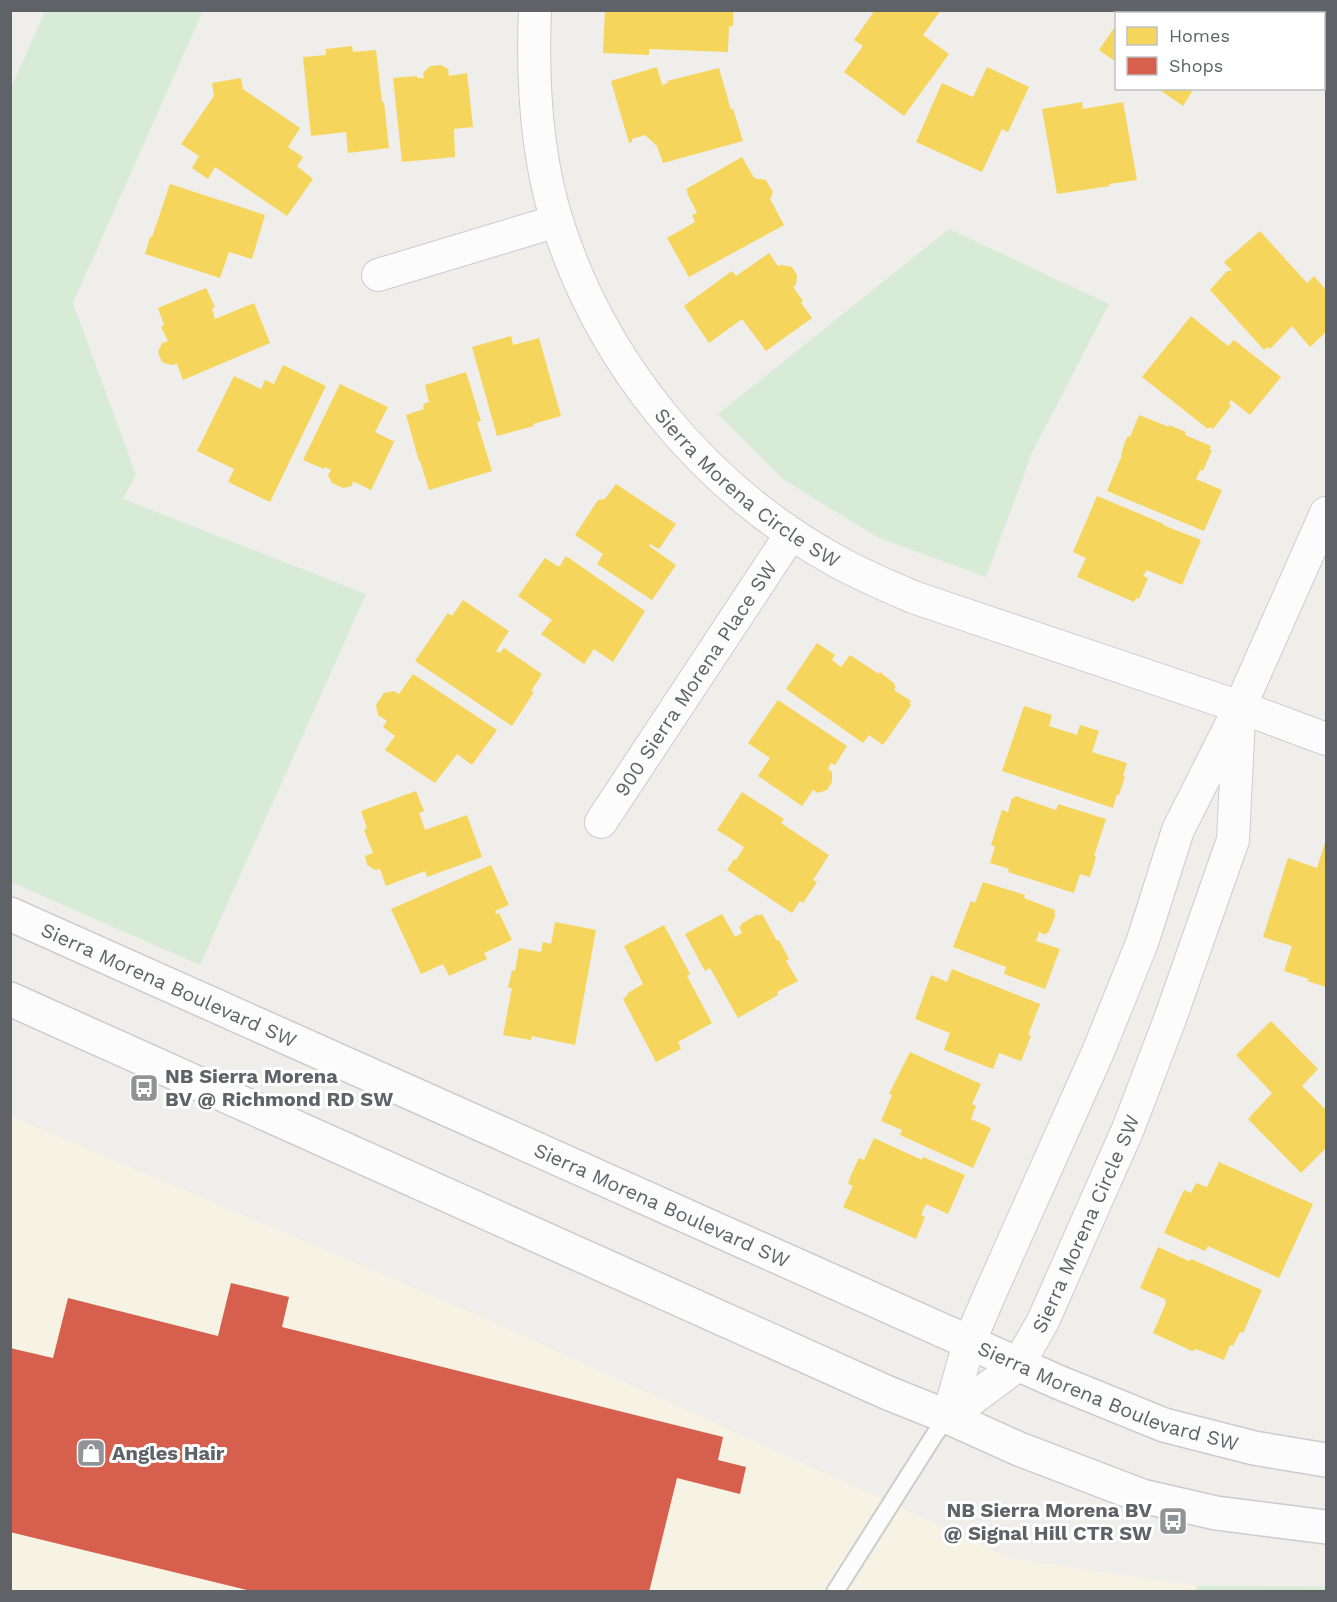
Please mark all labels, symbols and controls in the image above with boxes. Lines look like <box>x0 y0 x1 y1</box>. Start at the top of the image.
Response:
legend <box>1115 12 1325 90</box>
text: Homes <box>1169 25 1230 46</box>
text: Shops <box>1169 55 1223 76</box>
street label: Sierra Morena Circle SW <box>650 403 844 573</box>
street label: 900 Sierra Morena Place SW <box>609 556 782 801</box>
street label: Sierra Morena Boulevard SW <box>37 917 300 1052</box>
place label: NB Sierra Morena BV @ Richmond RD SW <box>165 1064 393 1111</box>
bus stop icon: NB Sierra Morena BV @ Richmond RD SW <box>128 1072 160 1104</box>
street label: Sierra Morena Circle SW <box>1027 1111 1144 1337</box>
street label: Sierra Morena Boulevard SW <box>530 1138 793 1273</box>
street label: Sierra Morena Boulevard SW <box>974 1336 1241 1456</box>
shop icon: Angles Hair <box>75 1437 107 1469</box>
place label: Angles Hair <box>112 1441 225 1465</box>
place label: NB Sierra Morena BV @ Signal Hill CTR SW <box>944 1498 1152 1545</box>
bus stop icon: NB Sierra Morena BV @ Signal Hill CTR SW <box>1157 1505 1189 1537</box>

